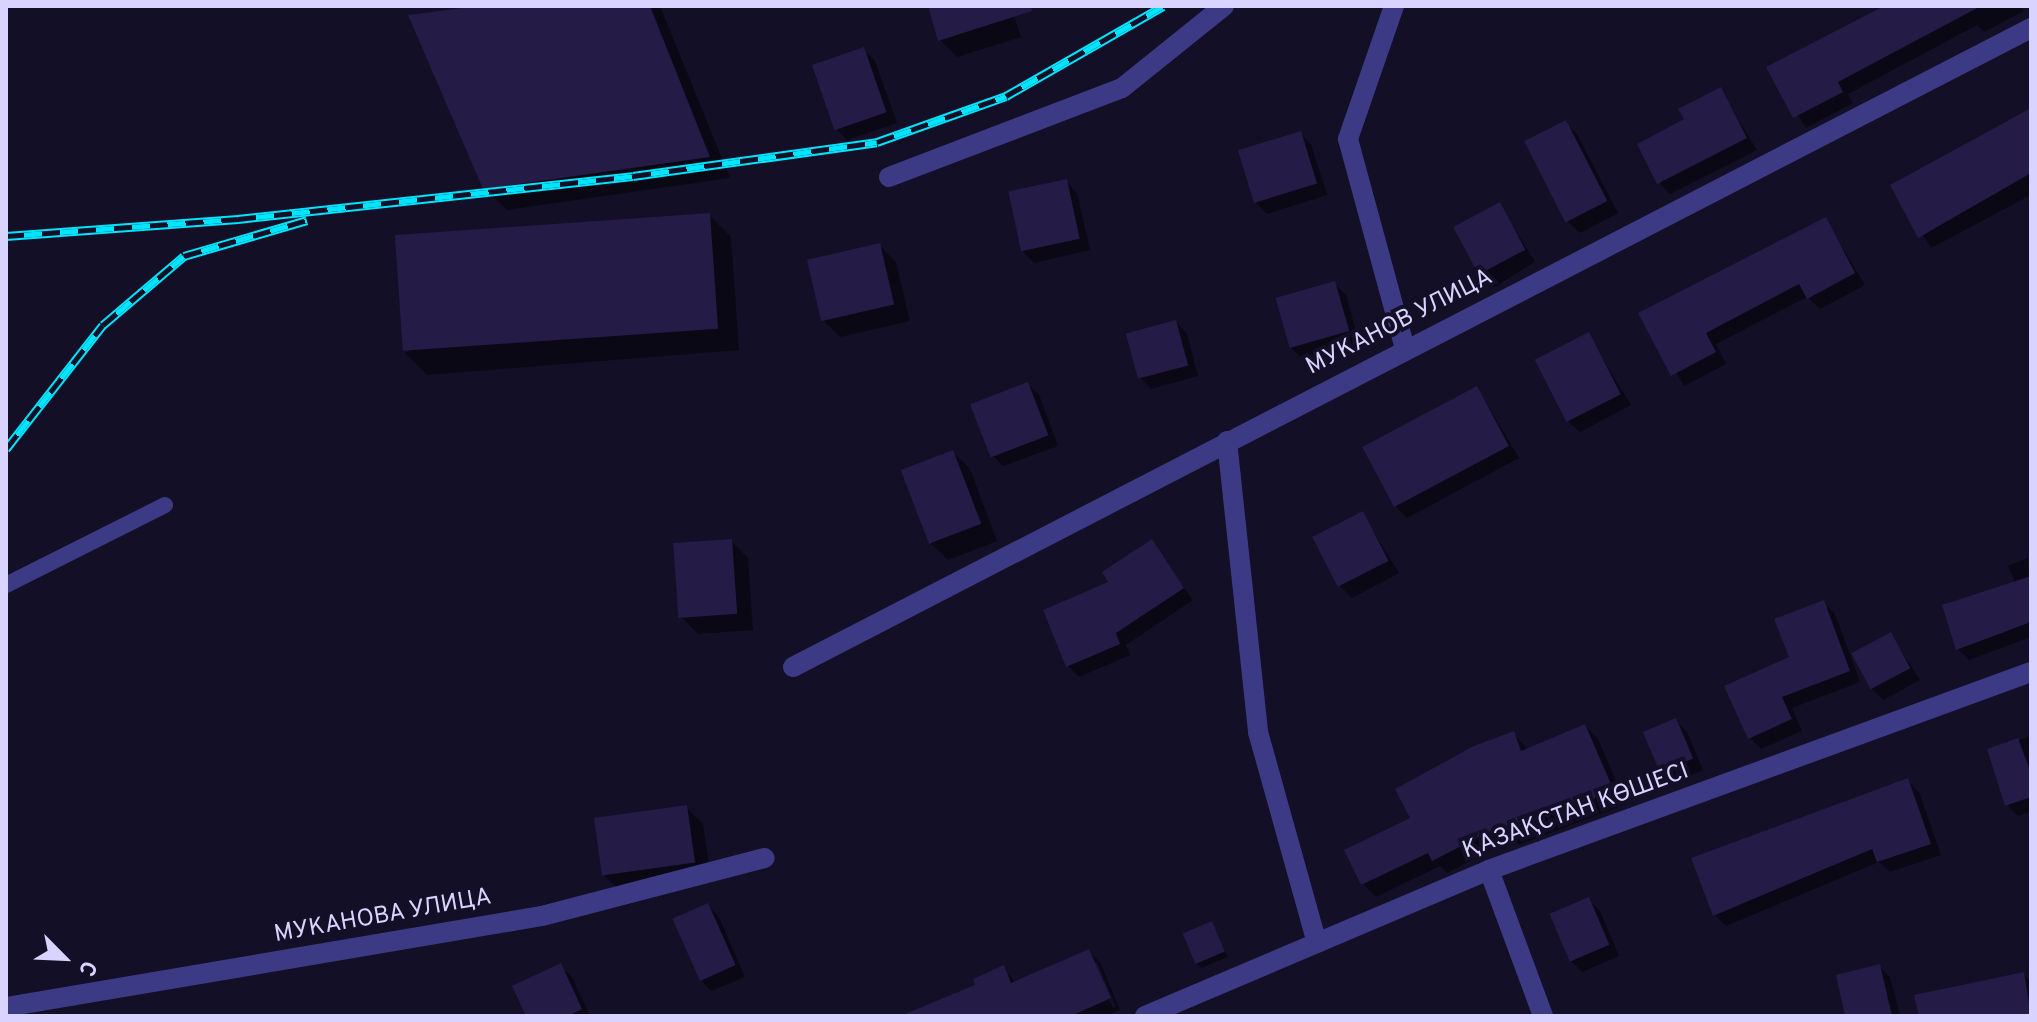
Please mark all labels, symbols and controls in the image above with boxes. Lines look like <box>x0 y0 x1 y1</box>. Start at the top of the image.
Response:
street label: МУКАНОВ УЛИЦА <box>1302 264 1498 382</box>
street label: ҚАЗАҚСТАН КӨШЕСІ <box>1459 758 1693 866</box>
street label: МУКАНОВА УЛИЦА <box>272 884 494 950</box>
north arrow <box>24 918 104 998</box>
text: С <box>71 956 102 980</box>

